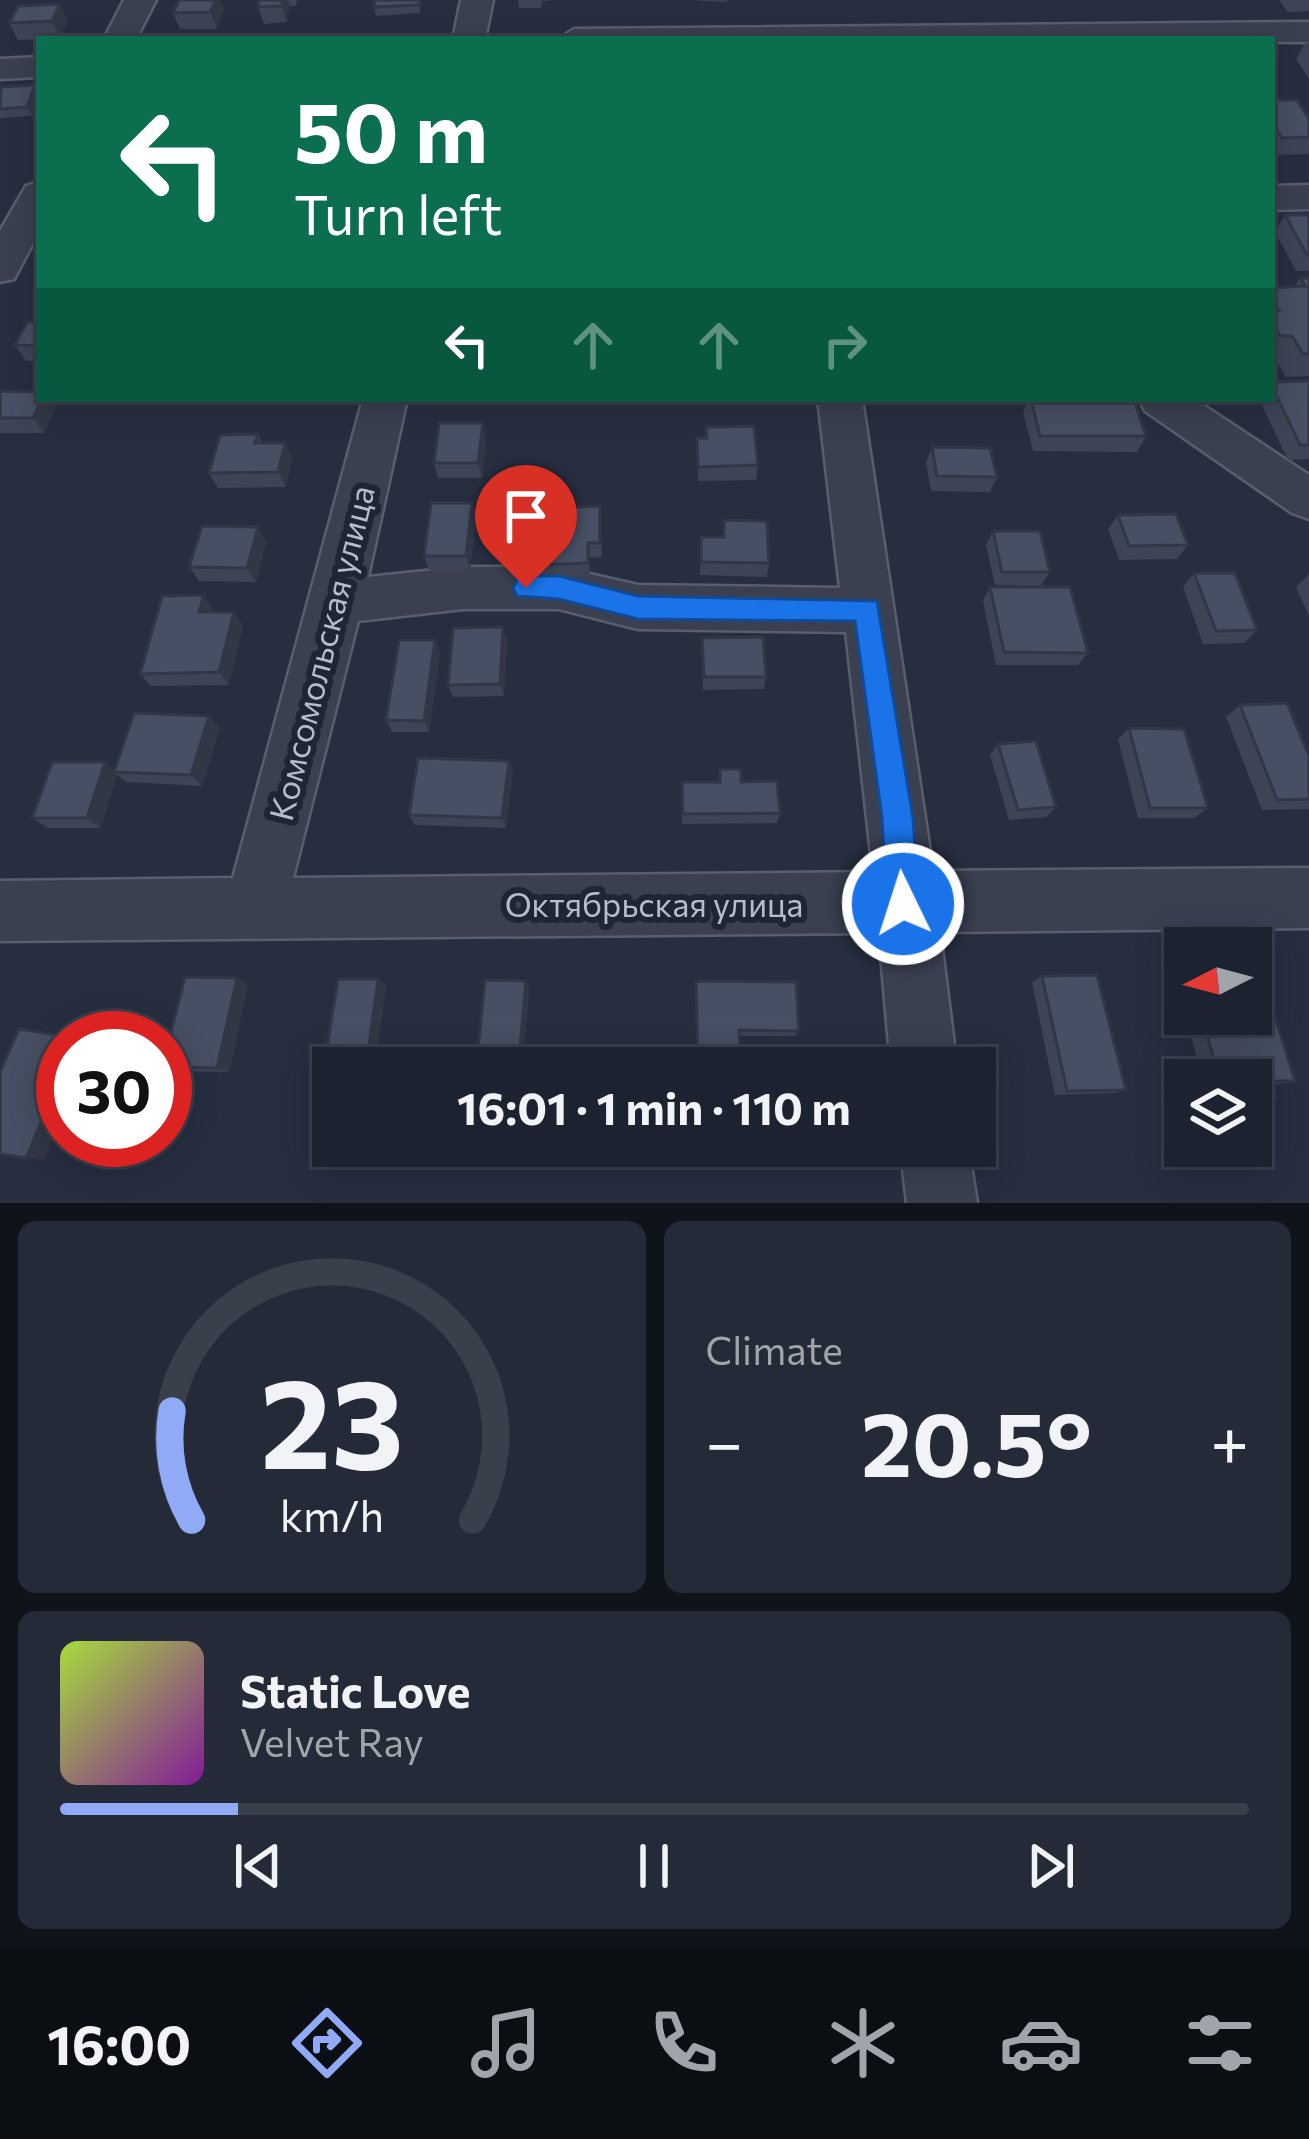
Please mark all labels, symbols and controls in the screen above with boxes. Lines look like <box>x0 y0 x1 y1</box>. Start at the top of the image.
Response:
text: 50 m <box>294 78 488 180</box>
icon: left <box>96 84 252 240</box>
text: Turn left <box>294 180 502 246</box>
icon: left <box>434 312 500 378</box>
icon: ahead <box>560 312 626 378</box>
icon: ahead <box>686 312 752 378</box>
icon: right <box>812 312 878 378</box>
pin <box>475 465 577 588</box>
street label: Комсомольская улица <box>259 481 382 824</box>
icon: arrive <box>493 483 559 549</box>
position arrow <box>840 841 966 967</box>
street label: Октябрьская улица <box>505 883 803 924</box>
north arrow <box>1164 927 1272 1035</box>
map controls <box>1164 927 1272 1167</box>
speed limit sign: 30 <box>36 1011 192 1167</box>
button: layers <box>1164 1059 1272 1167</box>
text: 16:01 · 1 min · 110 m <box>457 1079 851 1134</box>
text: Climate <box>706 1325 843 1373</box>
text: 23 <box>260 1342 404 1495</box>
text: 20.5° <box>861 1385 1092 1496</box>
text: − <box>706 1400 743 1481</box>
text: + <box>1210 1400 1249 1481</box>
text: km/h <box>280 1488 384 1541</box>
text: Static Love <box>240 1662 470 1717</box>
text: Velvet Ray <box>240 1717 424 1765</box>
icon: previous <box>225 1833 291 1899</box>
icon: pause <box>621 1833 687 1899</box>
icon: next <box>1018 1833 1084 1899</box>
icon: directions <box>285 2001 369 2085</box>
icon: music <box>464 2001 548 2085</box>
icon: phone <box>642 2001 726 2085</box>
icon: climate <box>821 2001 905 2085</box>
icon: car <box>999 2001 1083 2085</box>
icon: filters <box>1178 2001 1262 2085</box>
text: 16:00 <box>47 2010 191 2076</box>

